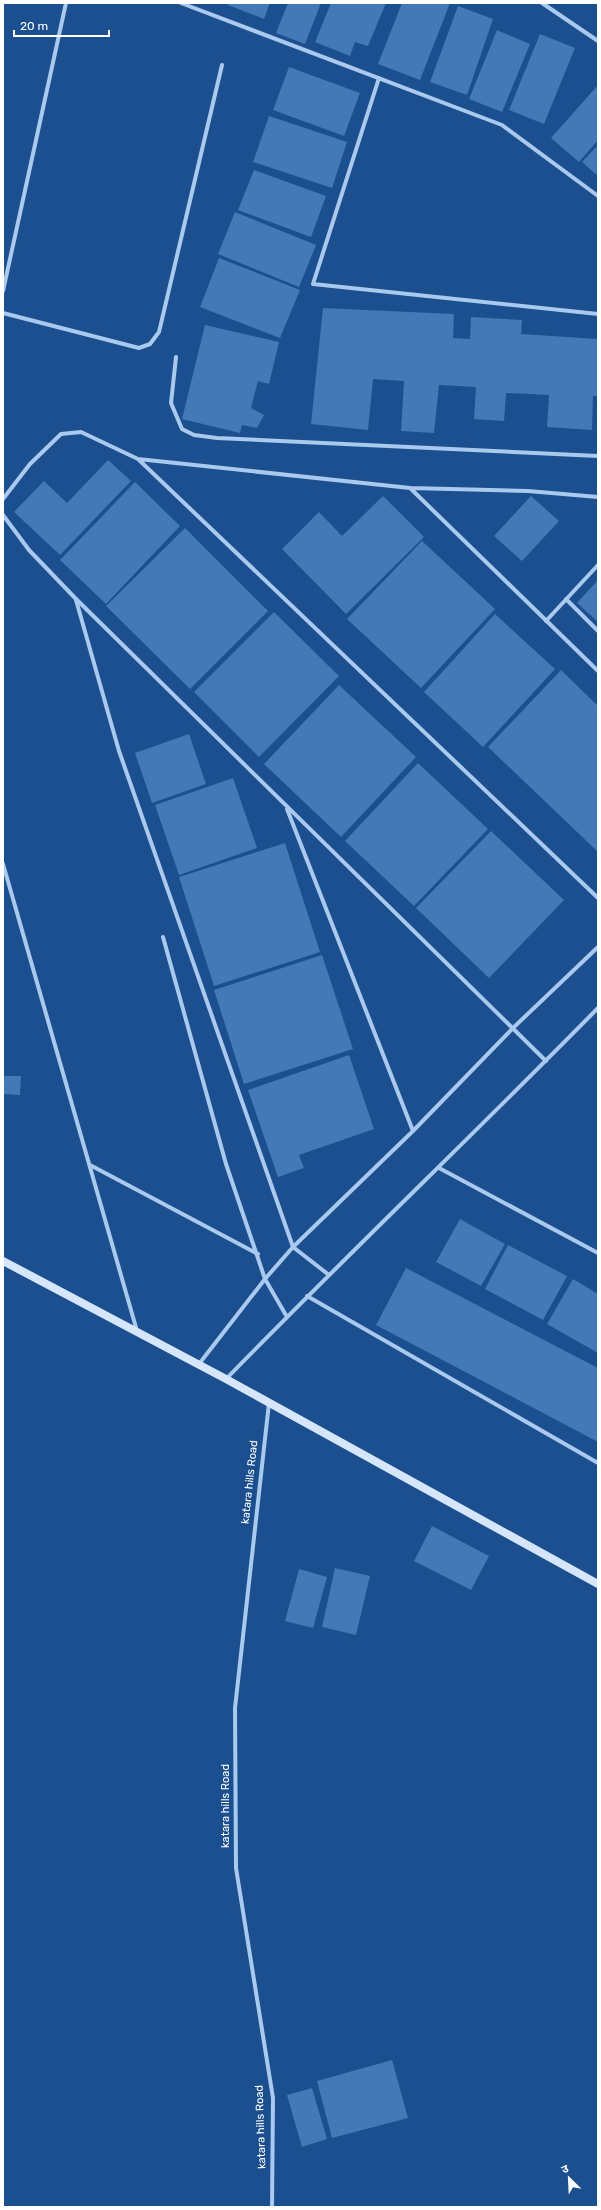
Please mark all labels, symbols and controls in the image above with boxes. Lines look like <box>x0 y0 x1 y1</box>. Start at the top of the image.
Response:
scale bar <box>14 12 109 38</box>
text: 20 m <box>20 19 48 33</box>
street label: katara hills Road <box>239 1440 260 1524</box>
street label: katara hills Road <box>219 1764 232 1848</box>
street label: katara hills Road <box>253 2085 268 2169</box>
north arrow <box>549 2158 589 2198</box>
text: उ <box>560 2162 571 2177</box>

